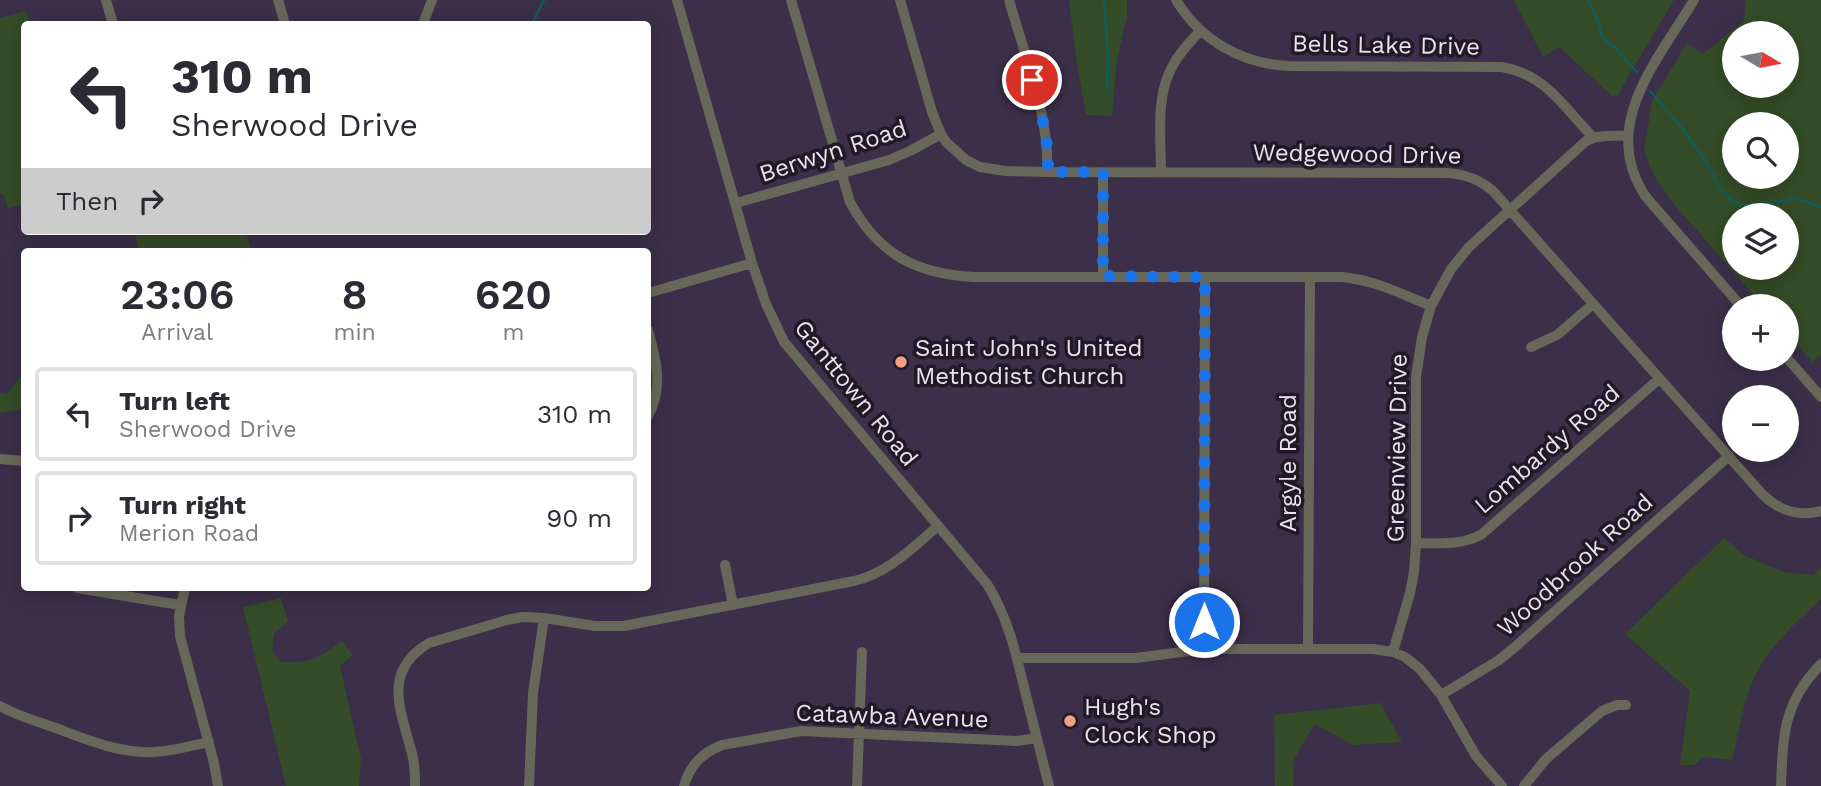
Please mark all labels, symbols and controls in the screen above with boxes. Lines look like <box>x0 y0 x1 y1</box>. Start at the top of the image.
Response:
north arrow <box>1722 21 1799 98</box>
map controls <box>1722 21 1799 462</box>
street label: Bells Lake Drive <box>1292 29 1480 61</box>
text: 310 m <box>171 47 313 105</box>
icon: left <box>56 49 147 140</box>
pin <box>1002 50 1062 110</box>
icon: arrive <box>1013 61 1051 99</box>
text: Sherwood Drive <box>171 106 418 144</box>
button: search <box>1722 112 1799 189</box>
street label: Berwyn Road <box>756 114 910 188</box>
street label: Wedgewood Drive <box>1252 138 1462 170</box>
icon: right <box>132 182 170 220</box>
text: Then <box>56 186 118 216</box>
button: layers <box>1722 203 1799 280</box>
text: 23:06 <box>120 270 235 319</box>
text: 8 <box>342 270 368 319</box>
text: 620 <box>475 270 552 319</box>
button: + <box>1722 294 1799 371</box>
street label: Ganttown Road <box>789 314 923 472</box>
text: Arrival <box>141 319 213 346</box>
text: min <box>334 319 376 346</box>
text: m <box>502 319 524 346</box>
place label: Saint John's United Methodist Church <box>915 334 1143 390</box>
street label: Greenview Drive <box>1381 353 1413 543</box>
marker: Saint John's United Methodist Church <box>893 354 909 370</box>
street label: Lombardy Road <box>1469 378 1625 520</box>
button: − <box>1722 385 1799 462</box>
text: Turn left <box>119 386 230 416</box>
street label: Argyle Road <box>1274 394 1302 532</box>
icon: left <box>60 395 98 433</box>
text: 310 m <box>537 399 612 429</box>
text: Sherwood Drive <box>119 416 297 443</box>
street label: Woodbrook Road <box>1492 488 1658 642</box>
text: Turn right <box>119 490 246 520</box>
icon: right <box>60 499 98 537</box>
text: 90 m <box>546 503 612 533</box>
text: Merion Road <box>119 520 259 547</box>
position arrow <box>1167 585 1241 659</box>
place label: Hugh's Clock Shop <box>1084 693 1217 749</box>
street label: Catawba Avenue <box>795 699 989 733</box>
marker: Hugh's Clock Shop <box>1062 713 1078 729</box>

